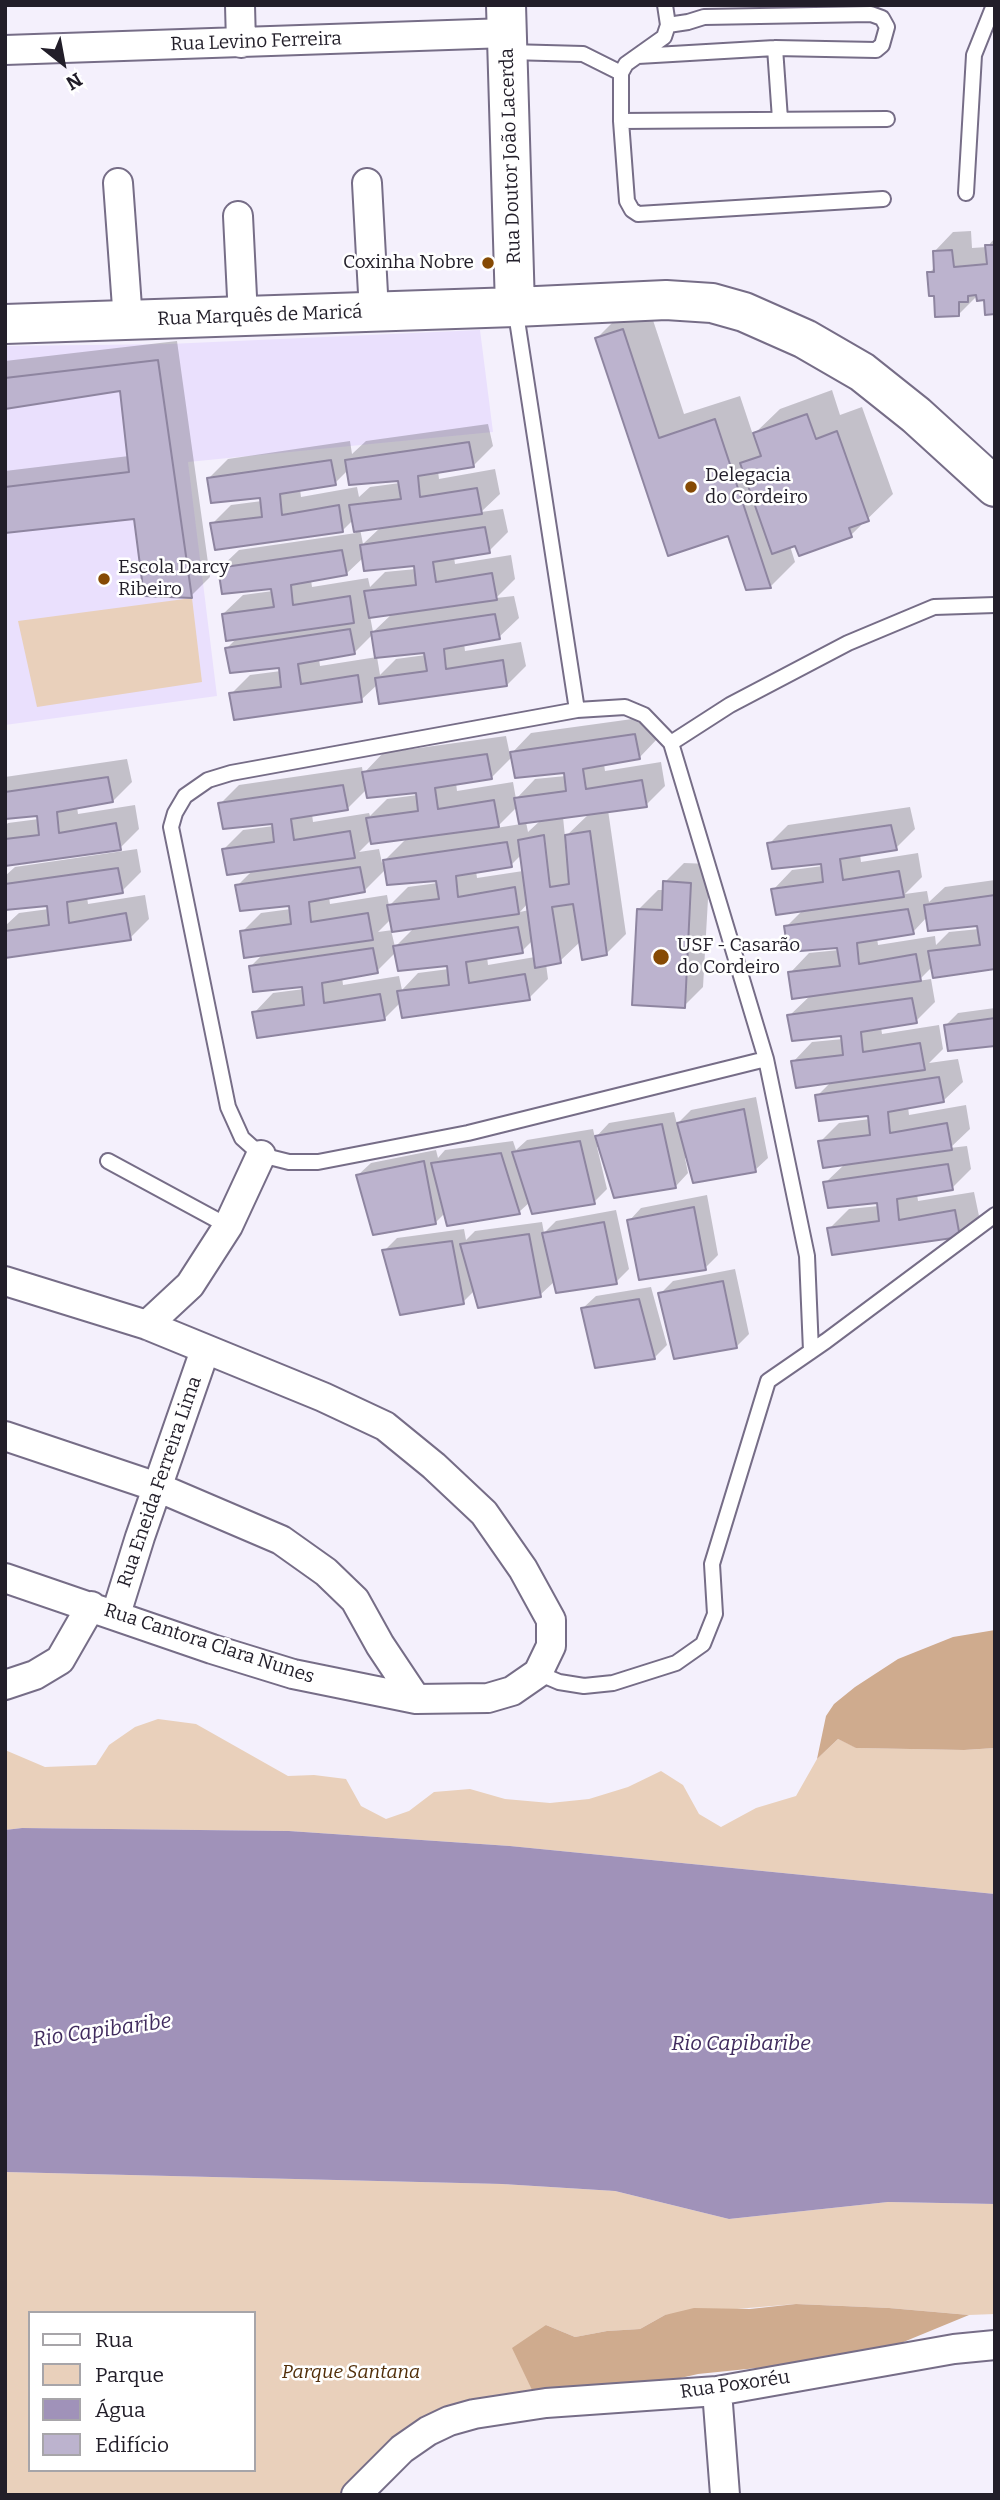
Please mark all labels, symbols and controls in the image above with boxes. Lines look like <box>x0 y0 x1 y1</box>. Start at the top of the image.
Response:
north arrow <box>28 28 98 98</box>
street label: Rua Levino Ferreira <box>170 28 342 56</box>
street label: Rua Doutor João Lacerda <box>496 48 526 264</box>
text: N <box>62 68 86 95</box>
place label: Coxinha Nobre <box>343 252 474 274</box>
marker: Coxinha Nobre <box>480 255 496 271</box>
street label: Rua Marquês de Maricá <box>157 301 363 331</box>
place label: Delegacia do Cordeiro <box>705 465 808 509</box>
marker: Delegacia do Cordeiro <box>683 479 699 495</box>
place label: Escola Darcy Ribeiro <box>118 557 229 601</box>
marker: Escola Darcy Ribeiro <box>96 571 112 587</box>
place label: USF - Casarão do Cordeiro <box>677 935 800 979</box>
marker: USF - Casarão do Cordeiro <box>651 947 671 967</box>
street label: Rua Eneida Ferreira Lima <box>113 1373 207 1591</box>
street label: Rua Cantora Clara Nunes <box>101 1599 317 1689</box>
water label: Rio Capibaribe <box>31 2009 173 2053</box>
water label: Rio Capibaribe <box>671 2031 811 2057</box>
legend <box>28 2311 256 2472</box>
text: Rua <box>95 2327 133 2353</box>
text: Parque <box>95 2362 164 2388</box>
park label: Parque Santana <box>282 2362 420 2384</box>
street label: Rua Poxoréu <box>679 2366 791 2404</box>
text: Água <box>95 2397 146 2423</box>
text: Edifício <box>95 2432 169 2458</box>

